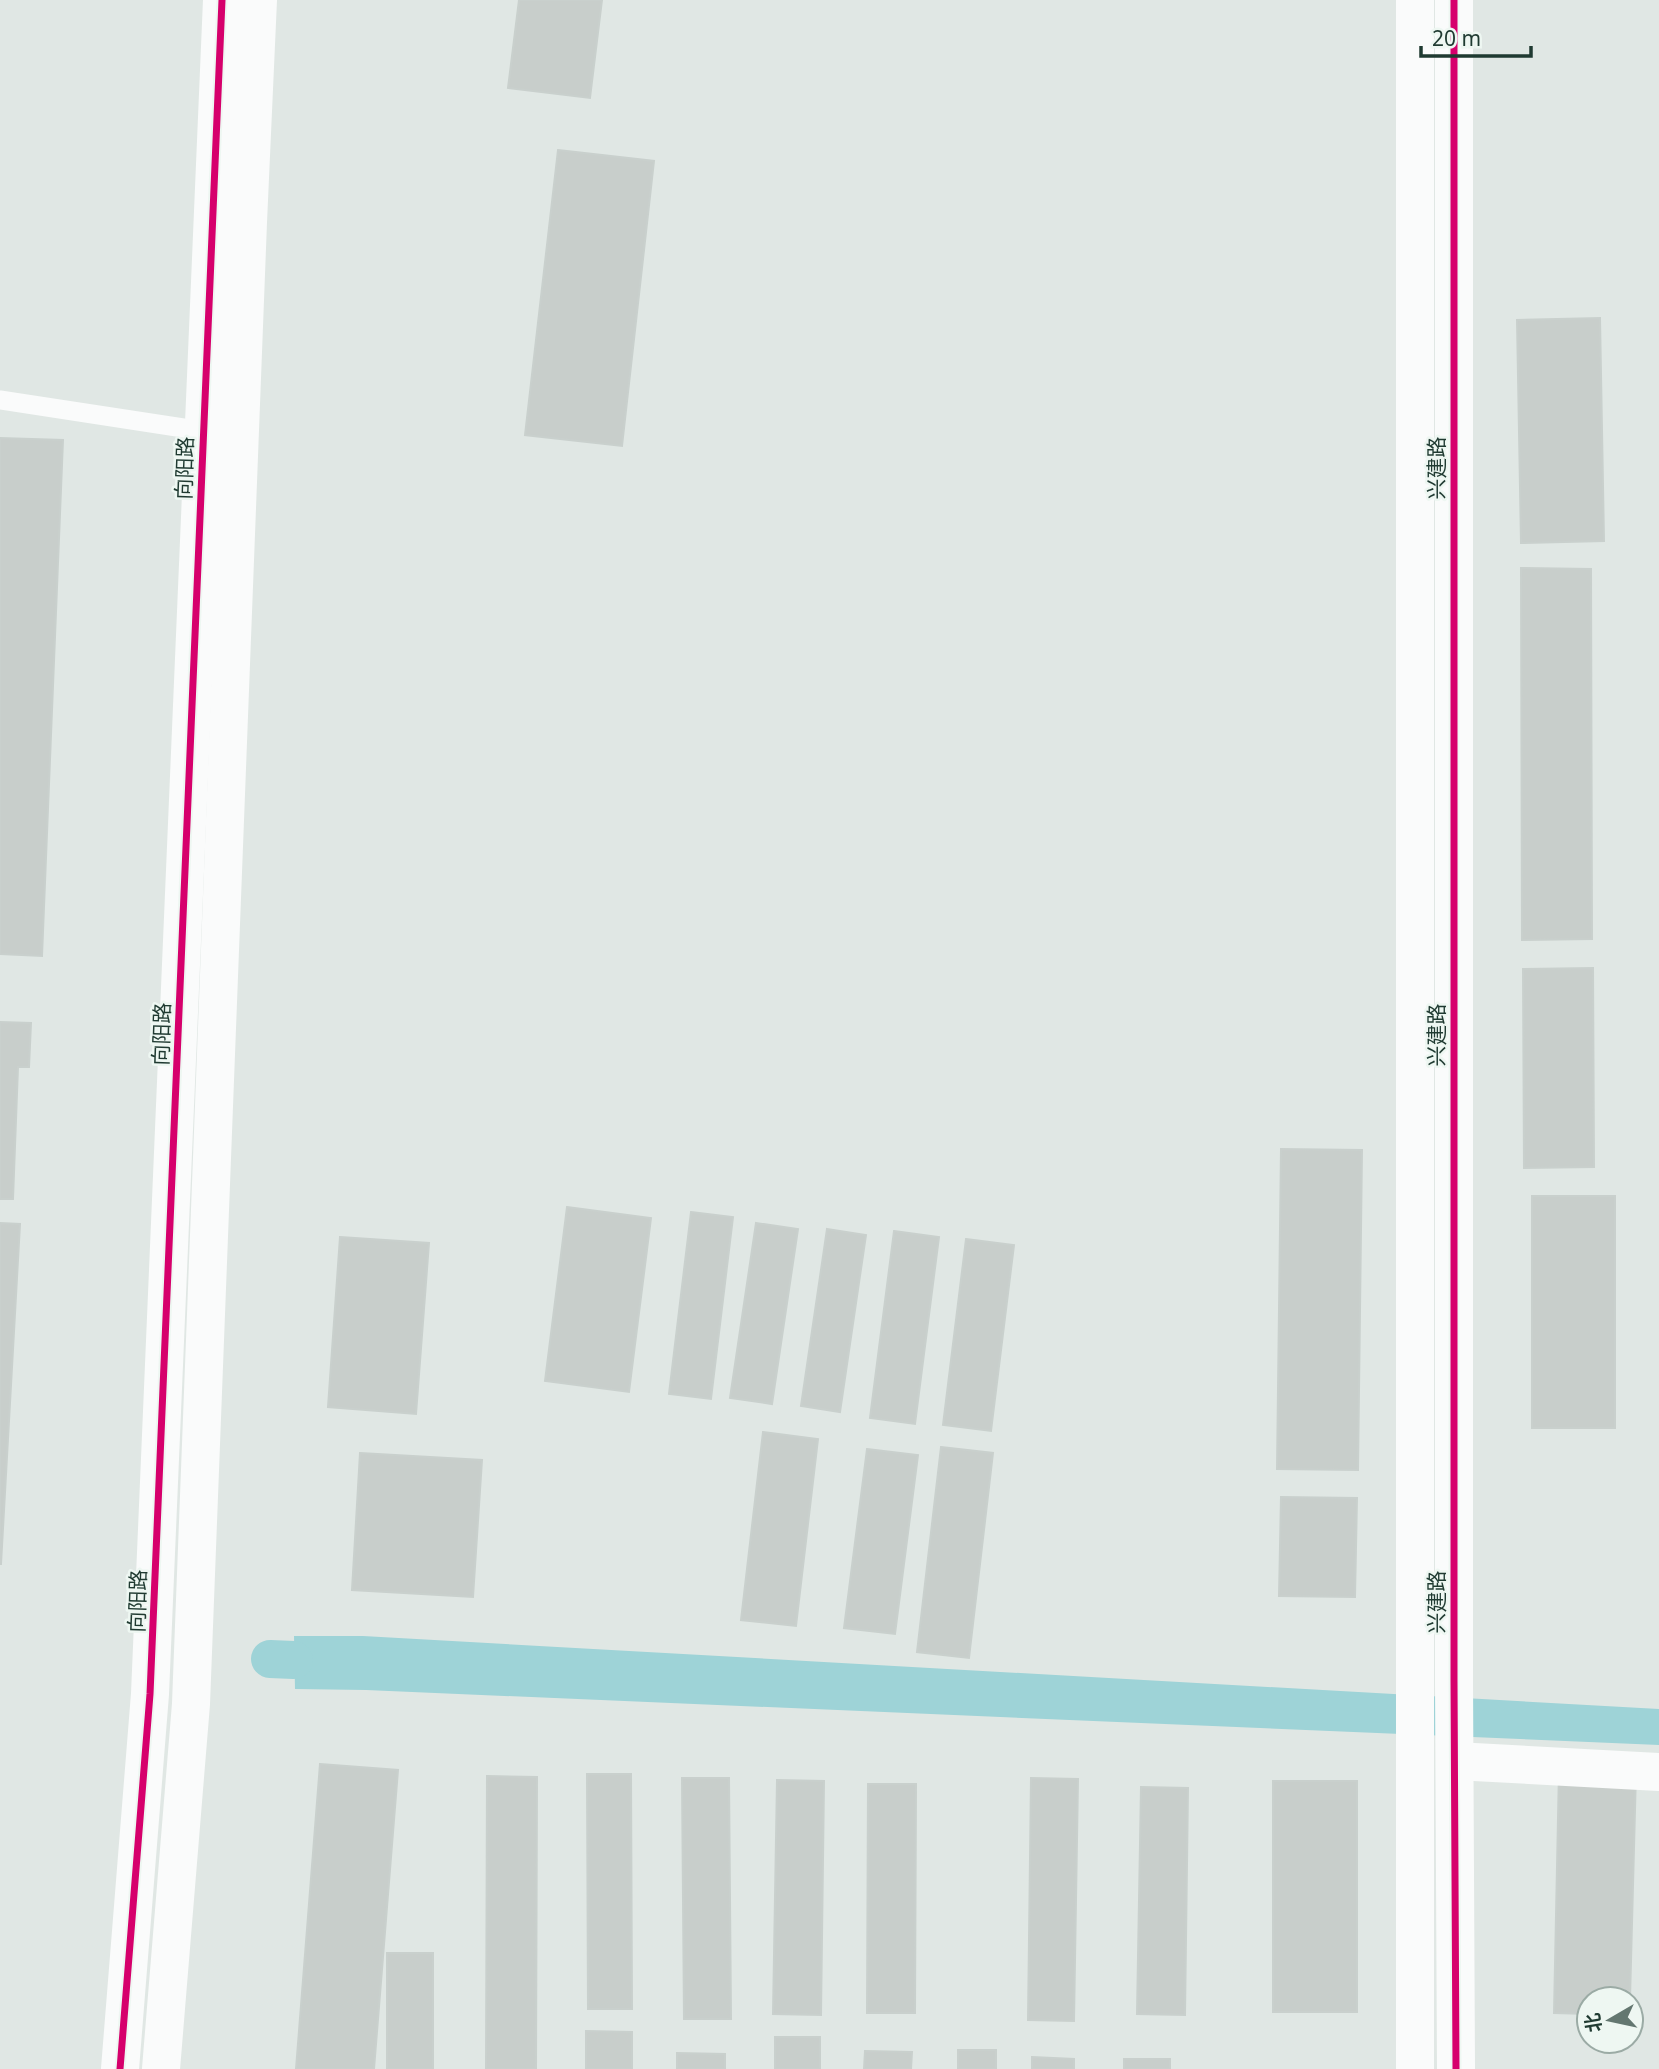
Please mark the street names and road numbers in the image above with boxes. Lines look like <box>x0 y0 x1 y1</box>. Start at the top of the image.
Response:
street label: 向阳路 <box>169 436 199 500</box>
street label: 兴建路 <box>1422 437 1450 500</box>
street label: 向阳路 <box>146 1002 176 1066</box>
street label: 兴建路 <box>1422 1004 1450 1067</box>
street label: 向阳路 <box>122 1569 152 1633</box>
street label: 兴建路 <box>1422 1571 1450 1634</box>

